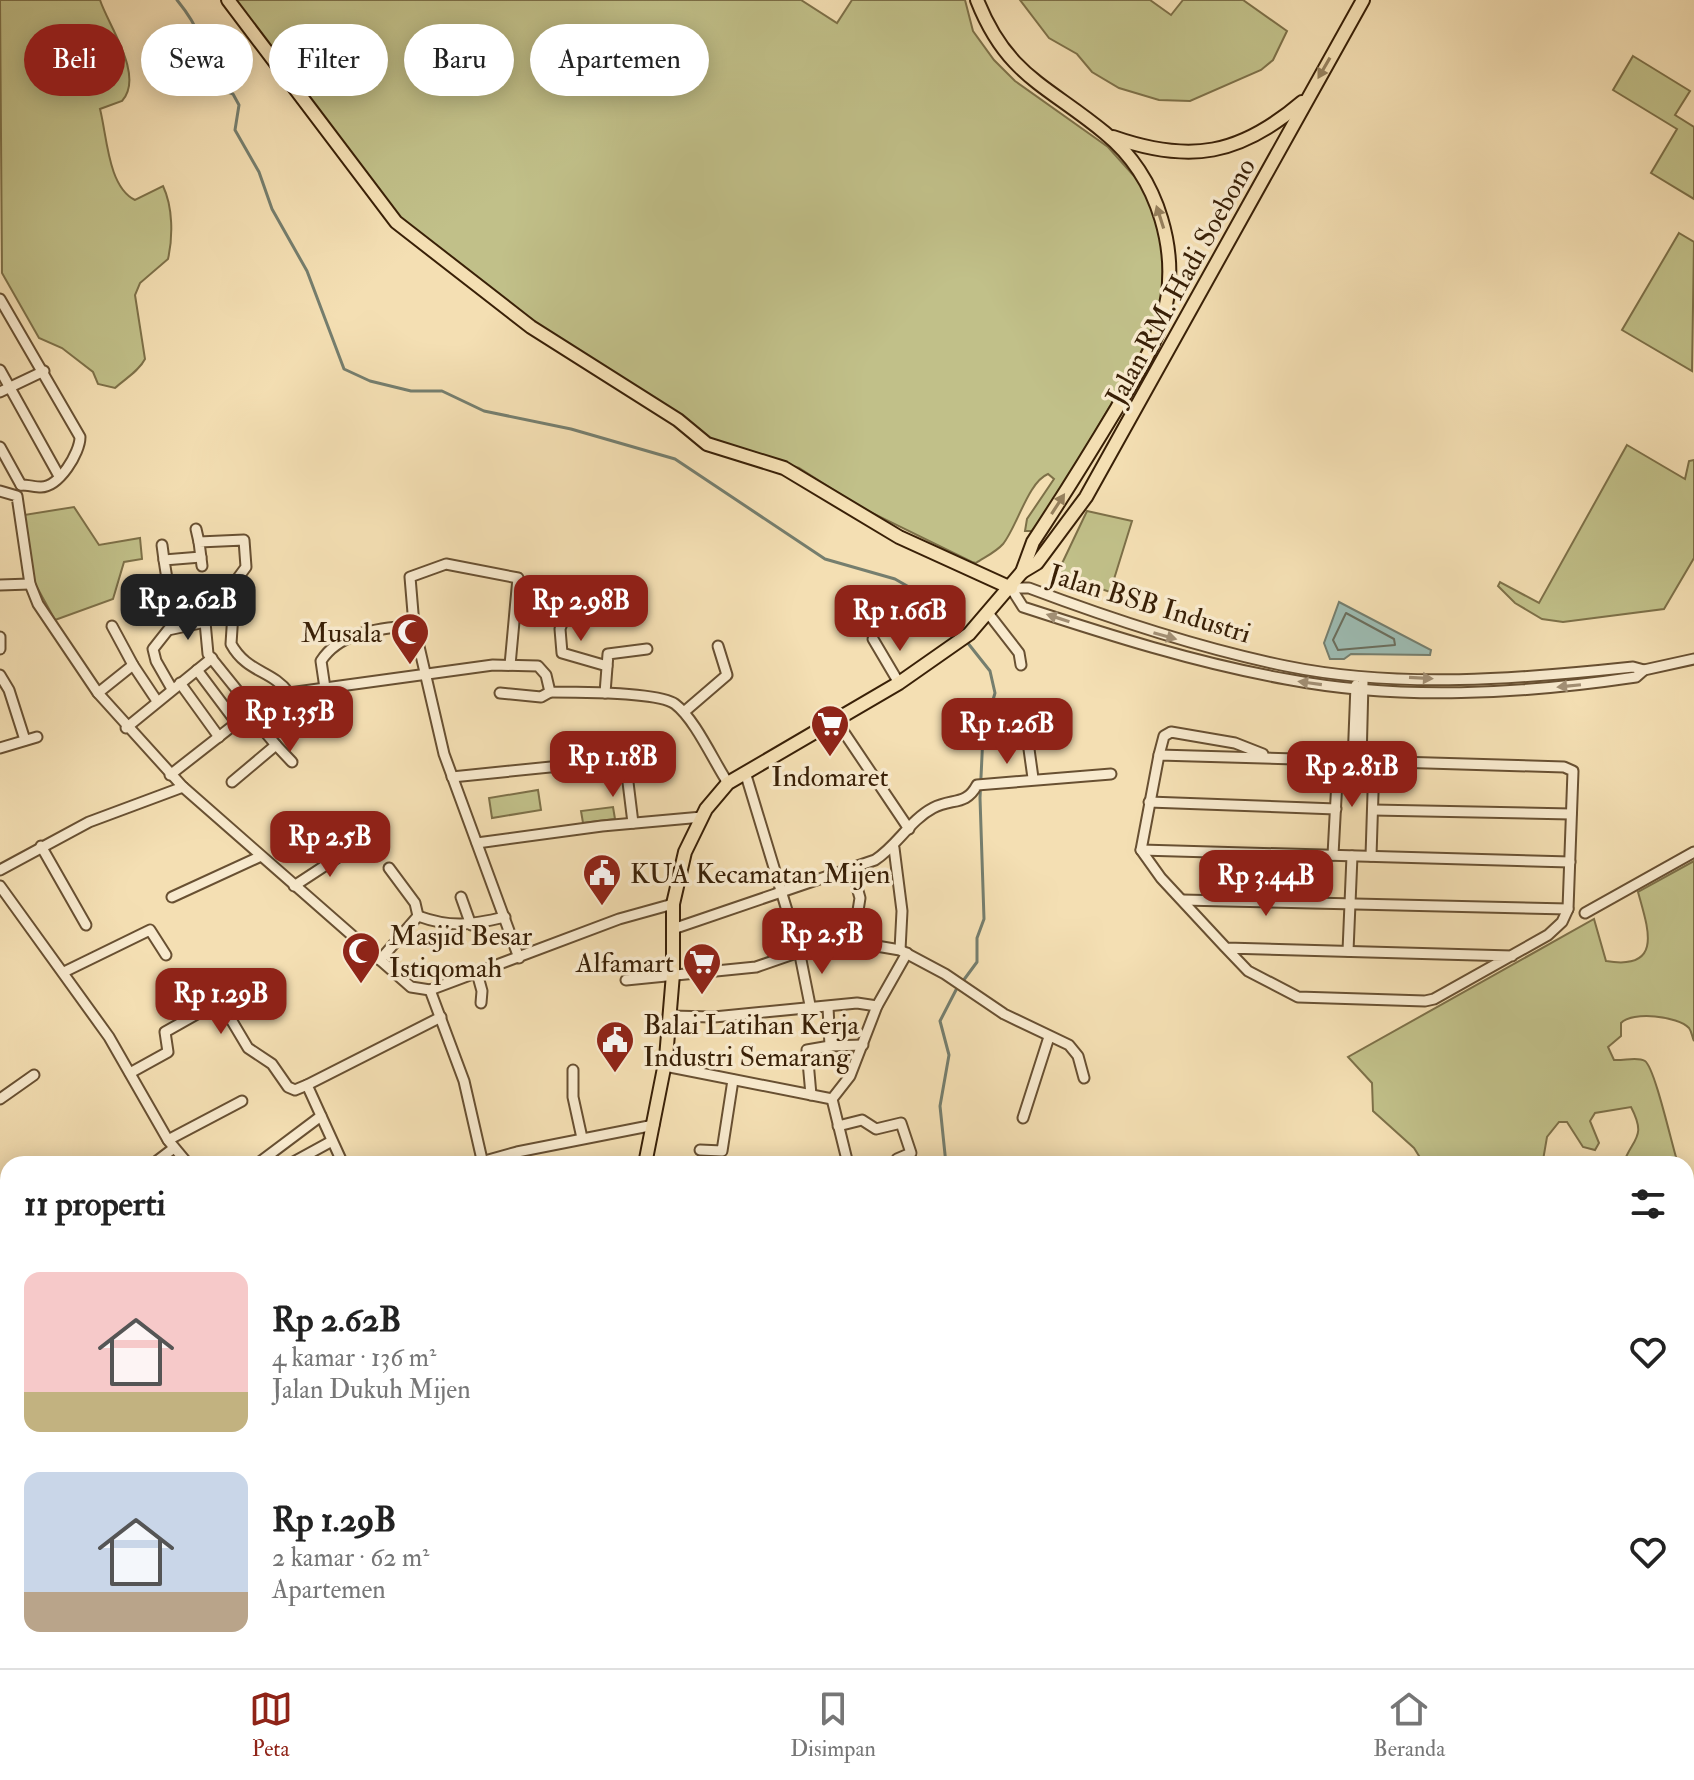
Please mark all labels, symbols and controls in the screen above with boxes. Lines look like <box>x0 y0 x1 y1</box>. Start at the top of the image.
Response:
chip: Beli <box>24 24 125 96</box>
chip: Sewa <box>141 24 253 96</box>
chip: Filter <box>269 24 388 96</box>
chip: Baru <box>404 24 514 96</box>
chip: Apartemen <box>530 24 709 96</box>
one-way arrow <box>1317 57 1331 79</box>
street label: Jalan RM. Hadi Soebono <box>1098 152 1264 412</box>
one-way arrow <box>1154 205 1166 229</box>
one-way arrow <box>1051 493 1065 515</box>
street label: Jalan BSB Industri <box>1043 557 1255 652</box>
pin: Rp 2.62B <box>105 574 271 642</box>
pin: Rp 2.98B <box>498 575 664 643</box>
text: Rp 2.62B <box>139 584 237 616</box>
text: Rp 2.98B <box>532 585 630 617</box>
pin: Rp 1.66B <box>817 585 983 653</box>
text: Rp 1.66B <box>853 595 947 627</box>
mosque icon: Musala <box>389 611 431 666</box>
one-way arrow <box>1046 612 1070 624</box>
place label: Musala <box>301 616 382 651</box>
one-way arrow <box>1153 630 1177 643</box>
one-way arrow <box>1409 671 1434 684</box>
one-way arrow <box>1297 676 1322 689</box>
one-way arrow <box>1556 680 1581 693</box>
pin: Rp 1.35B <box>207 686 373 754</box>
text: Rp 1.35B <box>245 696 335 728</box>
pin: Rp 1.26B <box>924 698 1090 766</box>
supermarket icon: Indomaret <box>809 703 851 758</box>
text: Rp 1.26B <box>960 708 1054 740</box>
pin: Rp 1.18B <box>530 731 696 799</box>
text: Rp 1.18B <box>568 741 658 773</box>
pin: Rp 2.81B <box>1269 741 1435 809</box>
text: Rp 2.81B <box>1305 751 1399 783</box>
place label: Indomaret <box>771 760 889 795</box>
pin: Rp 2.5B <box>256 811 404 879</box>
text: Rp 2.5B <box>288 821 372 853</box>
pin: Rp 3.44B <box>1183 850 1349 918</box>
public building icon: KUA Kecamatan Mijen <box>581 852 623 907</box>
place label: KUA Kecamatan Mijen <box>630 857 890 892</box>
text: Rp 3.44B <box>1217 860 1315 892</box>
pin: Rp 2.5B <box>748 908 896 976</box>
text: Rp 2.5B <box>780 918 864 950</box>
place label: Masjid Besar Istiqomah <box>389 919 533 986</box>
mosque icon: Masjid Besar Istiqomah <box>340 930 382 985</box>
supermarket icon: Alfamart <box>681 941 723 996</box>
place label: Alfamart <box>575 946 674 981</box>
pin: Rp 1.29B <box>138 968 304 1036</box>
text: Rp 1.29B <box>173 978 269 1010</box>
place label: Balai Latihan Kerja Industri Semarang <box>643 1008 860 1075</box>
public building icon: Balai Latihan Kerja Industri Semarang <box>594 1019 636 1074</box>
icon: filters <box>1626 1182 1670 1226</box>
text: 11 properti <box>24 1183 166 1226</box>
text: Rp 2.62B <box>272 1299 401 1342</box>
icon: home <box>88 1304 184 1400</box>
icon: heart <box>1626 1330 1670 1374</box>
text: 4 kamar · 136 m² <box>272 1342 436 1374</box>
text: Jalan Dukuh Mijen <box>272 1374 471 1406</box>
text: Rp 1.29B <box>272 1499 396 1542</box>
icon: home <box>88 1504 184 1600</box>
icon: heart <box>1626 1530 1670 1574</box>
text: 2 kamar · 62 m² <box>272 1542 429 1574</box>
text: Apartemen <box>272 1574 386 1606</box>
tab: Peta <box>249 1687 293 1763</box>
tab: Disimpan <box>790 1687 876 1763</box>
tab: Beranda <box>1373 1687 1445 1763</box>

